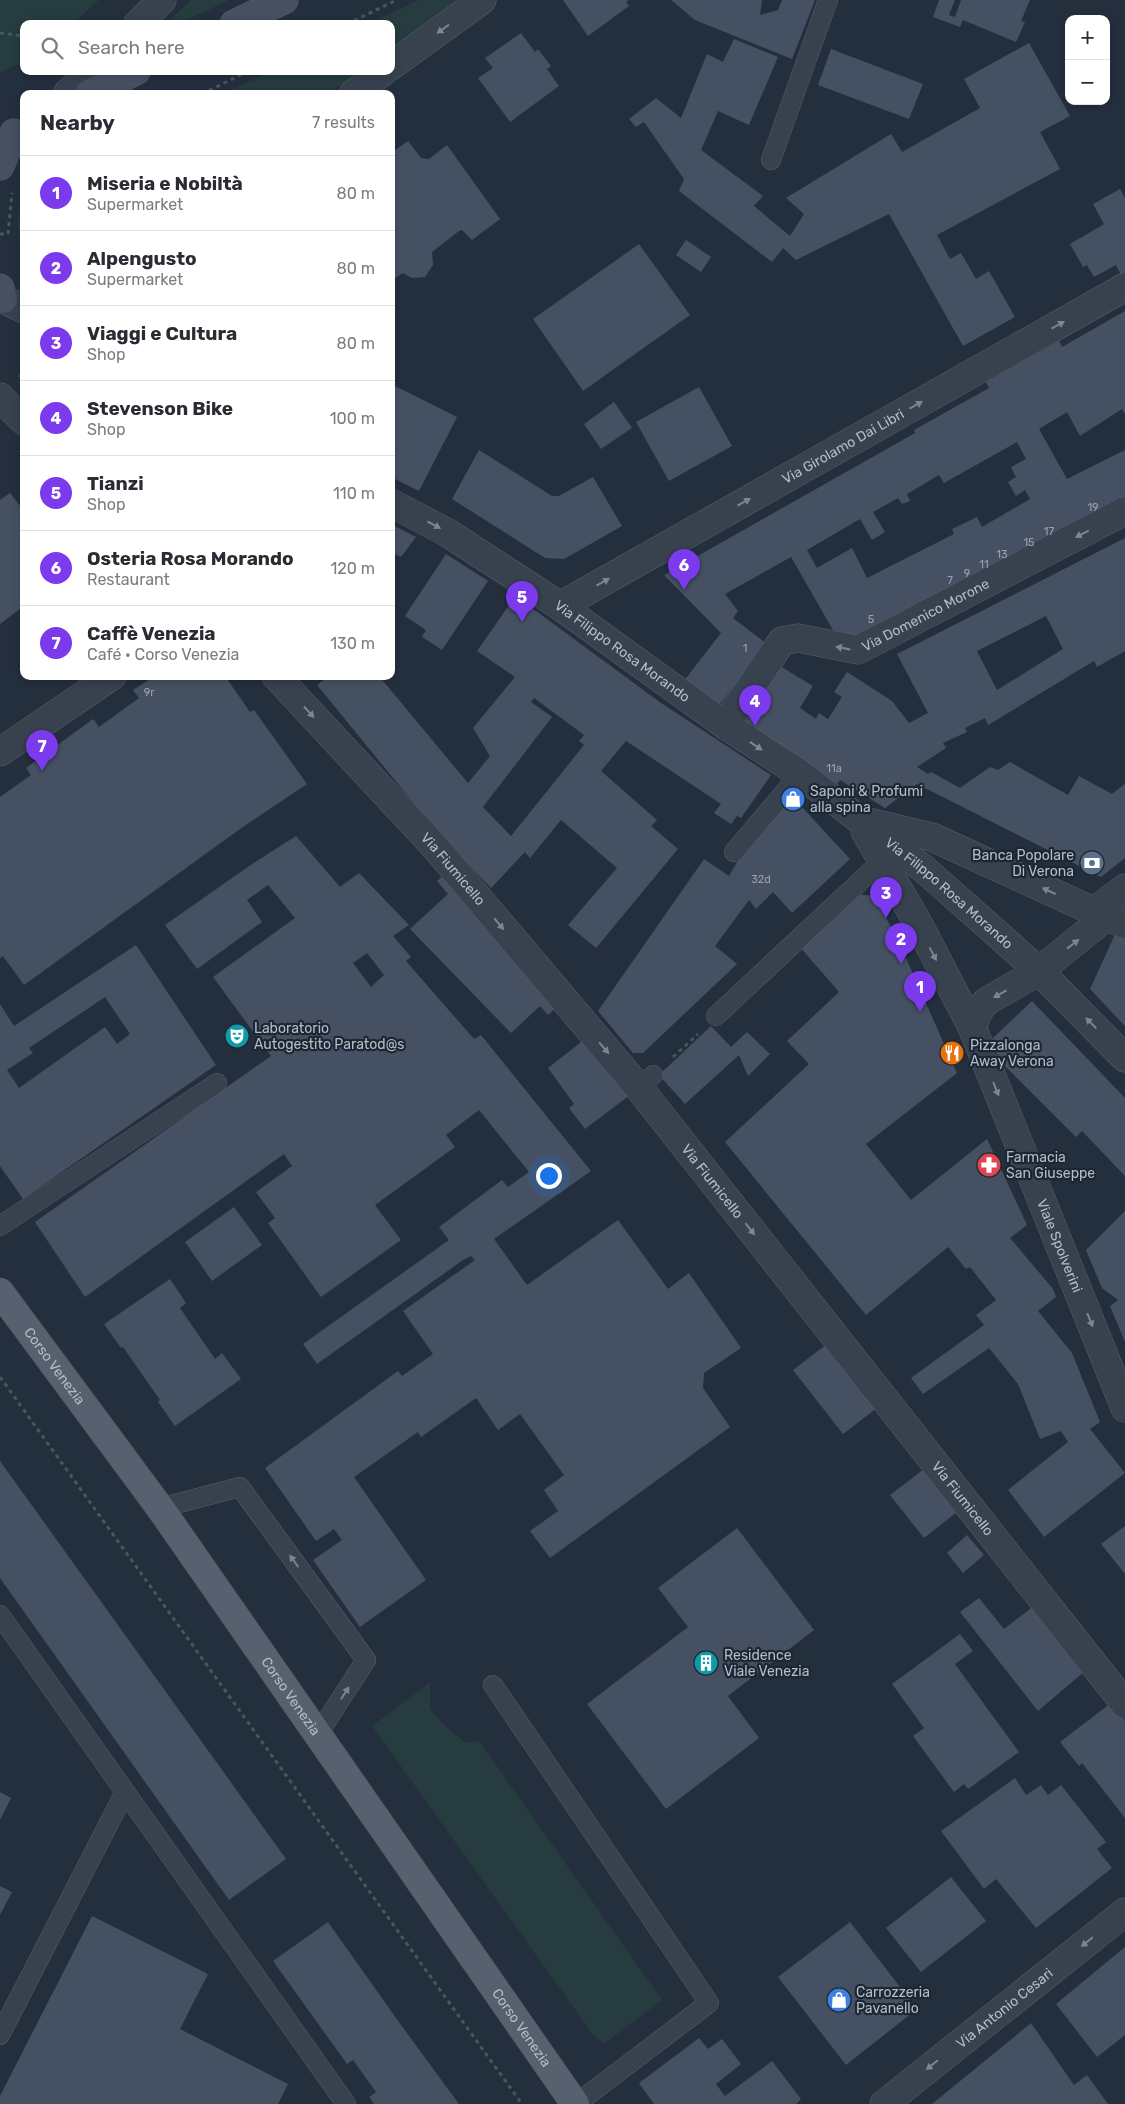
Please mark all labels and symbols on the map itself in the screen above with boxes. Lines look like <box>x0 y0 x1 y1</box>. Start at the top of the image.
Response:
one-way arrow <box>436 24 450 34</box>
one-way arrow <box>1050 321 1065 329</box>
one-way arrow <box>909 401 924 409</box>
street label: Via Girolamo Dai Libri <box>779 405 907 487</box>
one-way arrow <box>737 498 752 506</box>
house number: 19 <box>1087 501 1099 514</box>
one-way arrow <box>428 521 441 530</box>
house number: 17 <box>1044 525 1055 538</box>
one-way arrow <box>1074 530 1089 538</box>
house number: 15 <box>1023 536 1035 549</box>
house number: 13 <box>996 548 1008 561</box>
pin: 6 <box>668 549 700 590</box>
house number: 11 <box>979 558 989 571</box>
house number: 9 <box>964 567 970 580</box>
house number: 7 <box>947 574 953 587</box>
street label: Via Domenico Morone <box>859 575 992 655</box>
one-way arrow <box>596 577 609 586</box>
pin: 5 <box>506 581 538 622</box>
street label: Via Filippo Rosa Morando <box>551 596 693 705</box>
house number: 5 <box>868 613 875 626</box>
house number: 1 <box>743 642 747 655</box>
one-way arrow <box>834 644 850 652</box>
pin: 4 <box>739 685 771 726</box>
house number: 9r <box>144 686 155 699</box>
one-way arrow <box>303 705 315 717</box>
pin: 7 <box>26 730 58 771</box>
one-way arrow <box>749 741 763 750</box>
house number: 11a <box>826 762 842 775</box>
place label: Saponi & Profumi alla spina <box>810 783 923 816</box>
shop icon: Saponi & Profumi alla spina <box>780 786 806 812</box>
street label: Via Fiumicello <box>418 829 489 909</box>
street label: Via Filippo Rosa Morando <box>882 834 1016 952</box>
place label: Banca Popolare Di Verona <box>972 847 1074 880</box>
bank icon: Banca Popolare Di Verona <box>1079 850 1105 876</box>
house number: 32d <box>751 873 771 886</box>
pin: 3 <box>870 877 902 918</box>
one-way arrow <box>1042 887 1056 895</box>
one-way arrow <box>494 917 505 930</box>
pin: 2 <box>885 923 917 964</box>
one-way arrow <box>1066 939 1079 949</box>
one-way arrow <box>929 947 938 961</box>
pin: 1 <box>904 971 936 1012</box>
one-way arrow <box>993 990 1007 999</box>
one-way arrow <box>1085 1017 1097 1029</box>
place label: Laboratorio Autogestito Paratod@s <box>254 1020 404 1053</box>
theatre icon: Laboratorio Autogestito Paratod@s <box>224 1023 250 1049</box>
place label: Pizzalonga Away Verona <box>970 1037 1054 1070</box>
restaurant icon: Pizzalonga Away Verona <box>939 1040 965 1066</box>
one-way arrow <box>599 1041 610 1054</box>
one-way arrow <box>993 1081 1001 1096</box>
street label: Via Fiumicello <box>678 1141 747 1222</box>
place label: Farmacia San Giuseppe <box>1006 1149 1095 1182</box>
pharmacy icon: Farmacia San Giuseppe <box>976 1152 1002 1178</box>
your location <box>536 1163 562 1189</box>
street label: Viale Spolverini <box>1033 1196 1086 1295</box>
one-way arrow <box>745 1222 756 1235</box>
one-way arrow <box>1086 1313 1094 1328</box>
street label: Corso Venezia <box>21 1324 89 1408</box>
street label: Via Fiumicello <box>928 1458 997 1539</box>
one-way arrow <box>289 1554 299 1568</box>
place label: Residence Viale Venezia <box>724 1647 809 1680</box>
building icon: Residence Viale Venezia <box>693 1650 719 1676</box>
street label: Corso Venezia <box>258 1654 324 1739</box>
one-way arrow <box>340 1687 349 1700</box>
one-way arrow <box>1080 1937 1094 1947</box>
street label: Via Antonio Cesari <box>953 1964 1056 2052</box>
place label: Carrozzeria Pavanello <box>856 1984 930 2017</box>
street label: Corso Venezia <box>489 1985 555 2070</box>
shop icon: Carrozzeria Pavanello <box>826 1987 852 2013</box>
one-way arrow <box>926 2060 939 2071</box>

